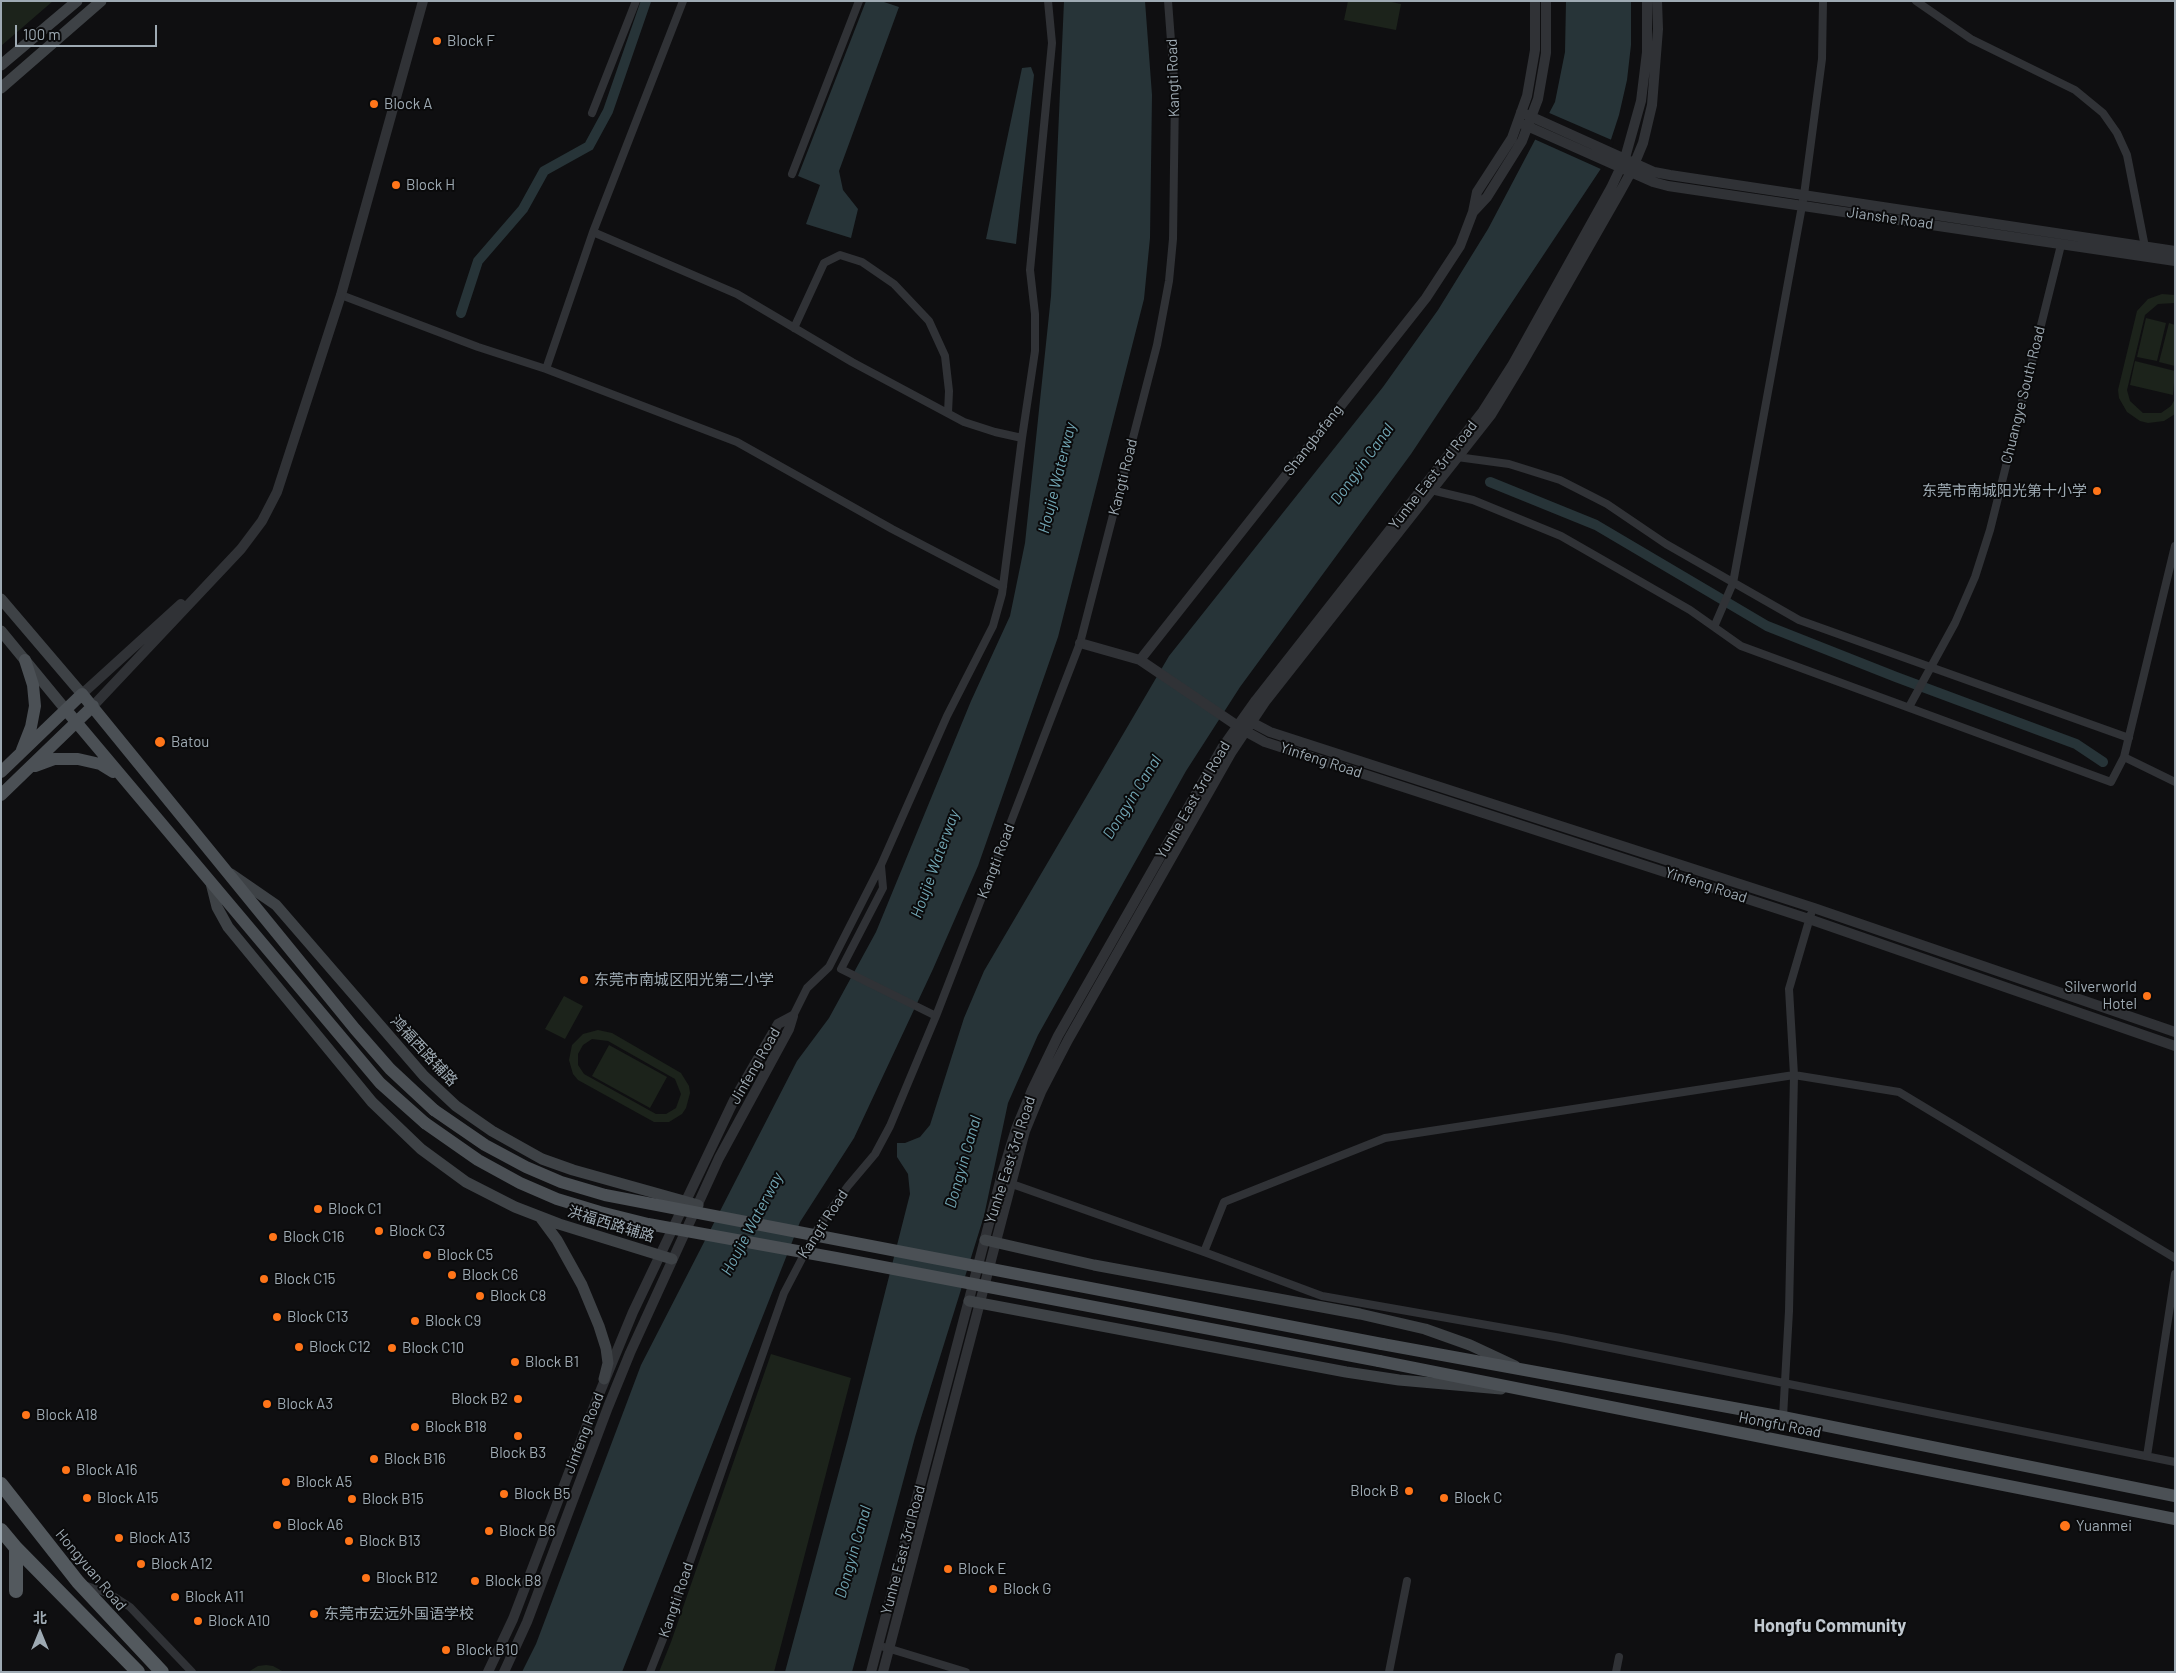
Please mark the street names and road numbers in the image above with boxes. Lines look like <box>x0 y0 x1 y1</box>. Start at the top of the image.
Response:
street label: Kangti Road <box>1163 39 1183 117</box>
street label: Jianshe Road <box>1845 203 1935 233</box>
street label: Chuangye South Road <box>1997 324 2049 466</box>
street label: Shangbafang <box>1280 401 1346 479</box>
street label: Yunhe East 3rd Road <box>1385 417 1481 533</box>
street label: Kangti Road <box>1105 437 1141 517</box>
street label: Yunhe East 3rd Road <box>1152 738 1234 862</box>
street label: Yinfeng Road <box>1278 738 1364 782</box>
street label: Kangti Road <box>974 821 1018 901</box>
street label: Yinfeng Road <box>1663 863 1749 907</box>
street label: 鸿福西路辅路 <box>387 1012 461 1090</box>
street label: Jinfeng Road <box>726 1024 784 1108</box>
street label: Yunhe East 3rd Road <box>981 1094 1039 1226</box>
street label: Kangti Road <box>794 1186 852 1262</box>
street label: 洪福西路辅路 <box>565 1202 657 1246</box>
street label: Jinfeng Road <box>560 1390 608 1476</box>
street label: Hongfu Road <box>1737 1408 1823 1442</box>
street label: Yunhe East 3rd Road <box>877 1483 929 1617</box>
street label: Hongyuan Road <box>52 1526 130 1614</box>
street label: Kangti Road <box>655 1560 697 1640</box>

